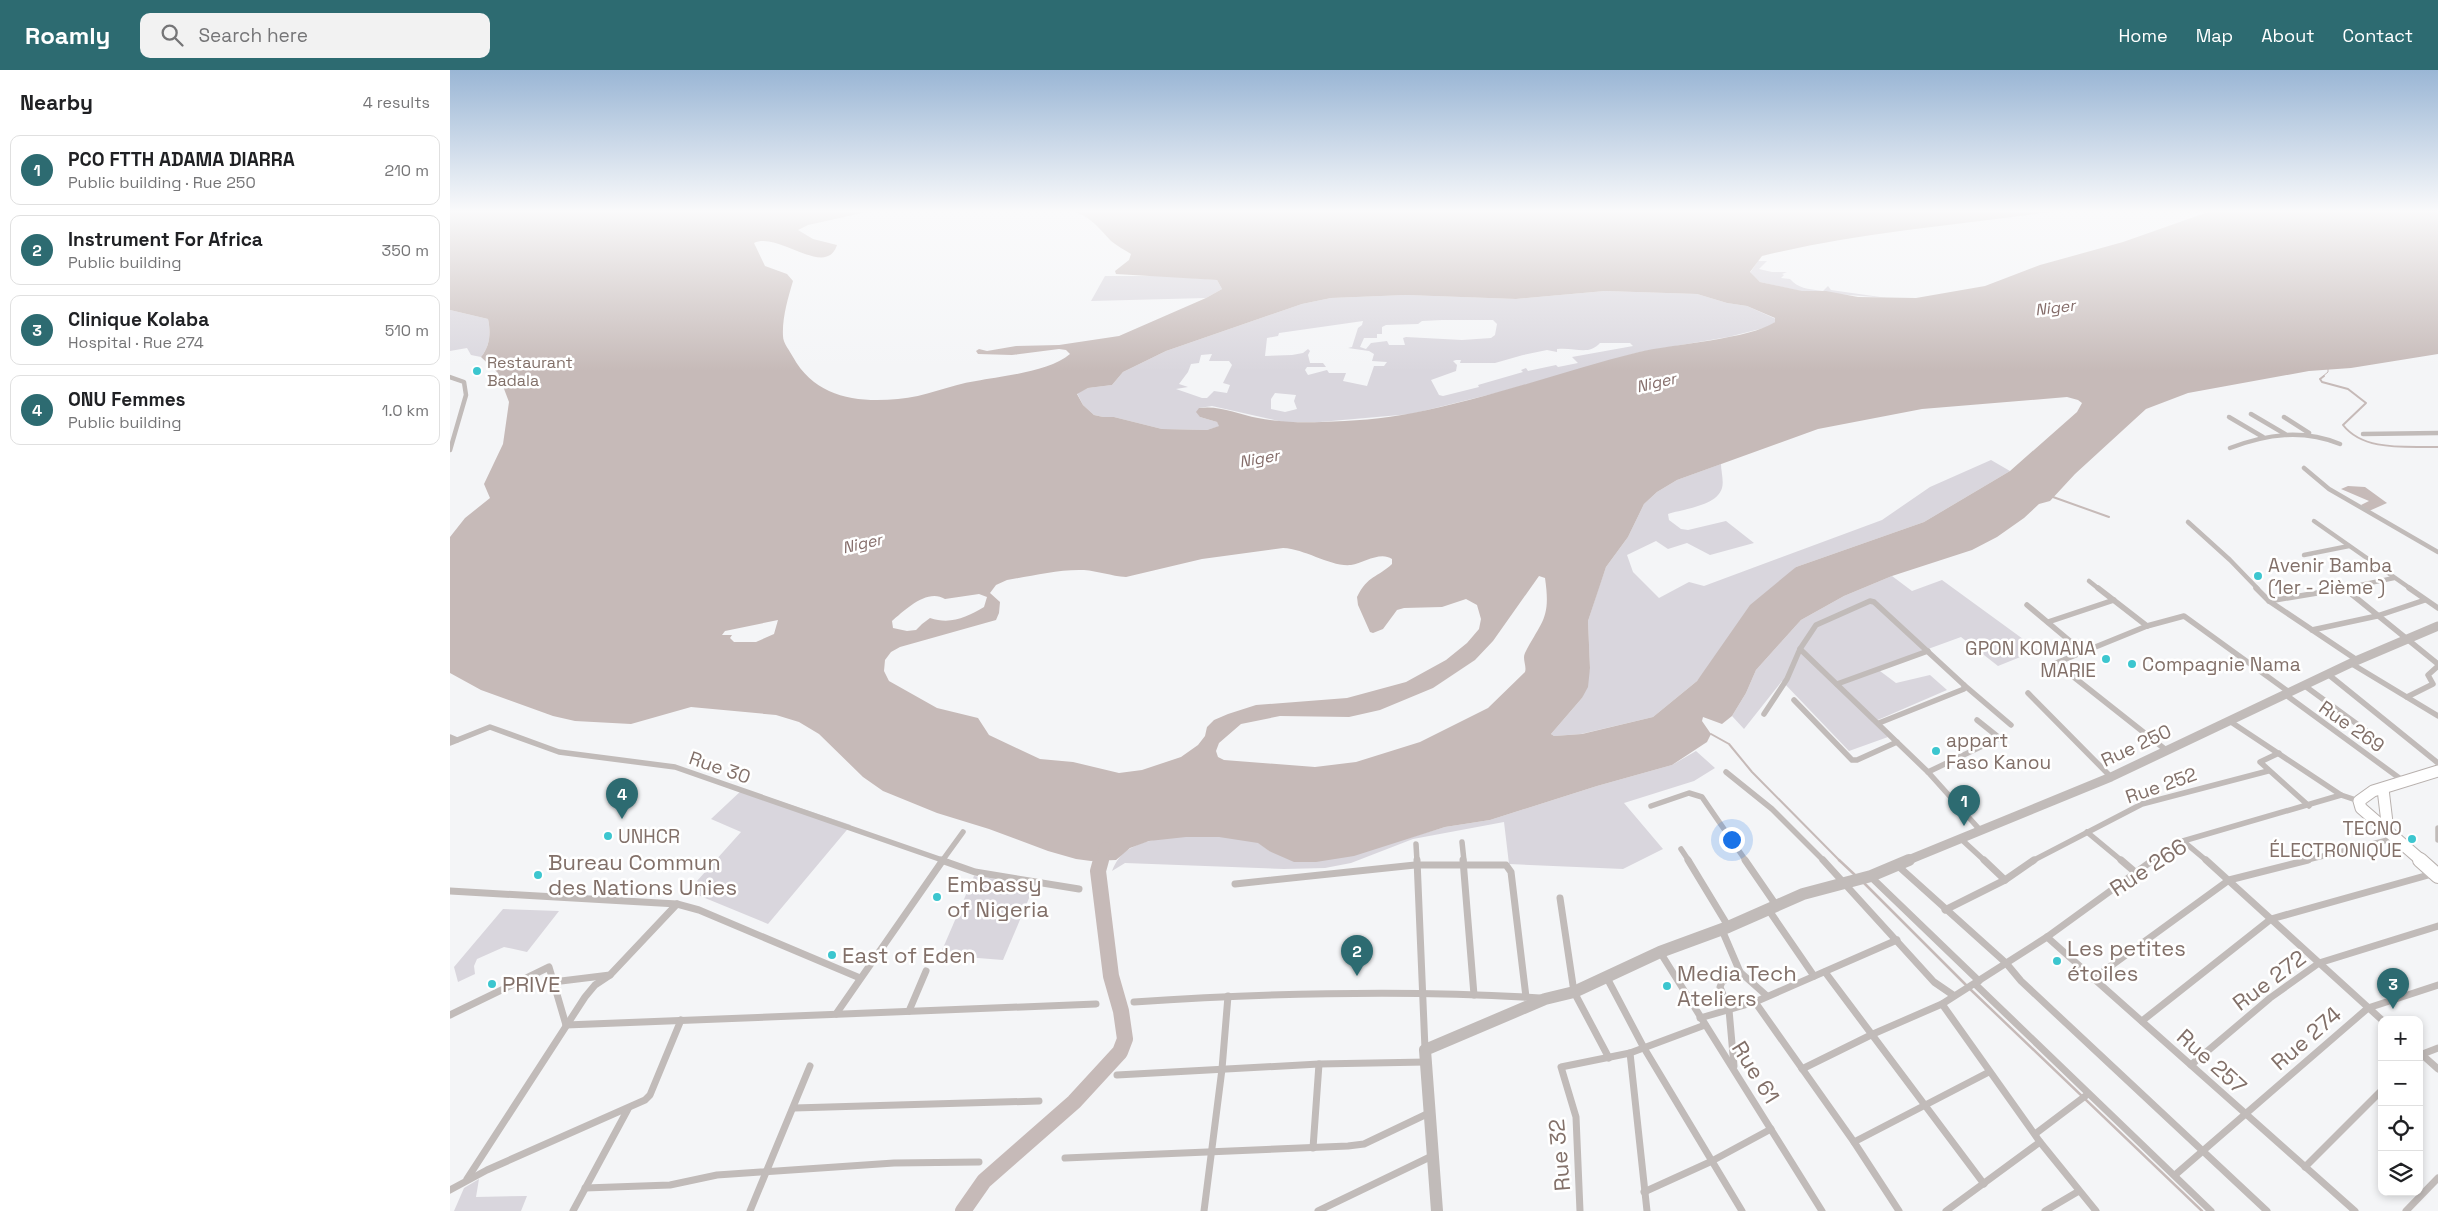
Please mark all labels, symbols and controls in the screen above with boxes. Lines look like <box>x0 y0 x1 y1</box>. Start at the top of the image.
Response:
search box <box>140 13 490 58</box>
text: Roamly <box>25 20 110 51</box>
icon: search <box>158 21 186 49</box>
text: Search here <box>198 23 308 48</box>
text: Home <box>2119 24 2168 47</box>
text: Map <box>2196 24 2233 47</box>
text: About <box>2261 24 2315 47</box>
text: Contact <box>2343 24 2413 47</box>
text: Nearby <box>20 89 93 116</box>
text: 4 results <box>363 92 430 113</box>
text: PCO FTTH ADAMA DIARRA <box>68 147 295 172</box>
text: 1 <box>33 160 41 181</box>
text: 210 m <box>385 160 429 181</box>
text: Public building · Rue 250 <box>68 172 256 193</box>
text: Instrument For Africa <box>68 227 263 252</box>
text: 2 <box>32 240 42 261</box>
text: 350 m <box>382 240 429 261</box>
text: Public building <box>68 252 181 273</box>
water label: Niger <box>2034 294 2078 320</box>
text: Clinique Kolaba <box>68 307 209 332</box>
text: 3 <box>32 320 42 341</box>
text: 510 m <box>385 320 429 341</box>
text: Hospital · Rue 274 <box>68 332 204 353</box>
place label: Restaurant Badala <box>487 352 573 391</box>
marker: Restaurant Badala <box>471 365 483 377</box>
water label: Niger <box>1634 367 1680 397</box>
text: ONU Femmes <box>68 387 186 412</box>
text: 4 <box>32 400 42 421</box>
text: 1.0 km <box>382 400 429 421</box>
text: Public building <box>68 412 181 433</box>
water label: Niger <box>1237 444 1283 472</box>
water label: Niger <box>840 528 886 558</box>
place label: Avenir Bamba (1er - 2ième ) <box>2268 553 2392 600</box>
marker: Avenir Bamba (1er - 2ième ) <box>2252 570 2264 582</box>
place label: GPON KOMANA MARIE <box>1965 636 2096 683</box>
place label: Compagnie Nama <box>2142 652 2301 677</box>
marker: GPON KOMANA MARIE <box>2100 653 2112 665</box>
marker: Compagnie Nama <box>2126 658 2138 670</box>
street label: Rue 269 <box>2314 695 2389 758</box>
street label: Rue 250 <box>2097 718 2175 773</box>
place label: appart Faso Kanou <box>1946 728 2051 775</box>
street label: Rue 30 <box>686 745 754 790</box>
marker: appart Faso Kanou <box>1930 745 1942 757</box>
street label: Rue 252 <box>2122 762 2200 809</box>
pin: 4 <box>606 778 638 819</box>
pin: 1 <box>1948 785 1980 826</box>
place label: TECNO ÉLECTRONIQUE <box>2269 816 2402 863</box>
place label: UNHCR <box>618 824 680 849</box>
your location <box>1719 827 1745 853</box>
marker: UNHCR <box>602 830 614 842</box>
street label: Rue 266 <box>2104 832 2192 902</box>
marker: TECNO ÉLECTRONIQUE <box>2406 833 2418 845</box>
place label: Bureau Commun des Nations Unies <box>548 848 737 901</box>
marker: Bureau Commun des Nations Unies <box>532 869 544 881</box>
place label: Embassy of Nigeria <box>947 870 1049 923</box>
marker: Embassy of Nigeria <box>931 891 943 903</box>
place label: Les petites étoiles <box>2067 934 2186 987</box>
pin: 2 <box>1341 935 1373 976</box>
place label: East of Eden <box>842 941 976 969</box>
street label: Rue 272 <box>2227 943 2311 1017</box>
marker: East of Eden <box>826 949 838 961</box>
marker: Les petites étoiles <box>2051 955 2063 967</box>
place label: Media Tech Ateliers <box>1677 959 1797 1012</box>
pin: 3 <box>2377 968 2409 1009</box>
place label: PRIVE <box>502 970 560 998</box>
marker: PRIVE <box>486 978 498 990</box>
marker: Media Tech Ateliers <box>1661 980 1673 992</box>
street label: Rue 274 <box>2265 1000 2347 1076</box>
map controls <box>2378 1016 2423 1196</box>
button: + <box>2378 1016 2423 1061</box>
street label: Rue 257 <box>2171 1022 2253 1100</box>
street label: Rue 61 <box>1726 1035 1786 1109</box>
button: − <box>2378 1061 2423 1106</box>
button: locate <box>2378 1106 2423 1151</box>
street label: Rue 32 <box>1542 1118 1576 1192</box>
button: layers <box>2378 1151 2423 1196</box>

